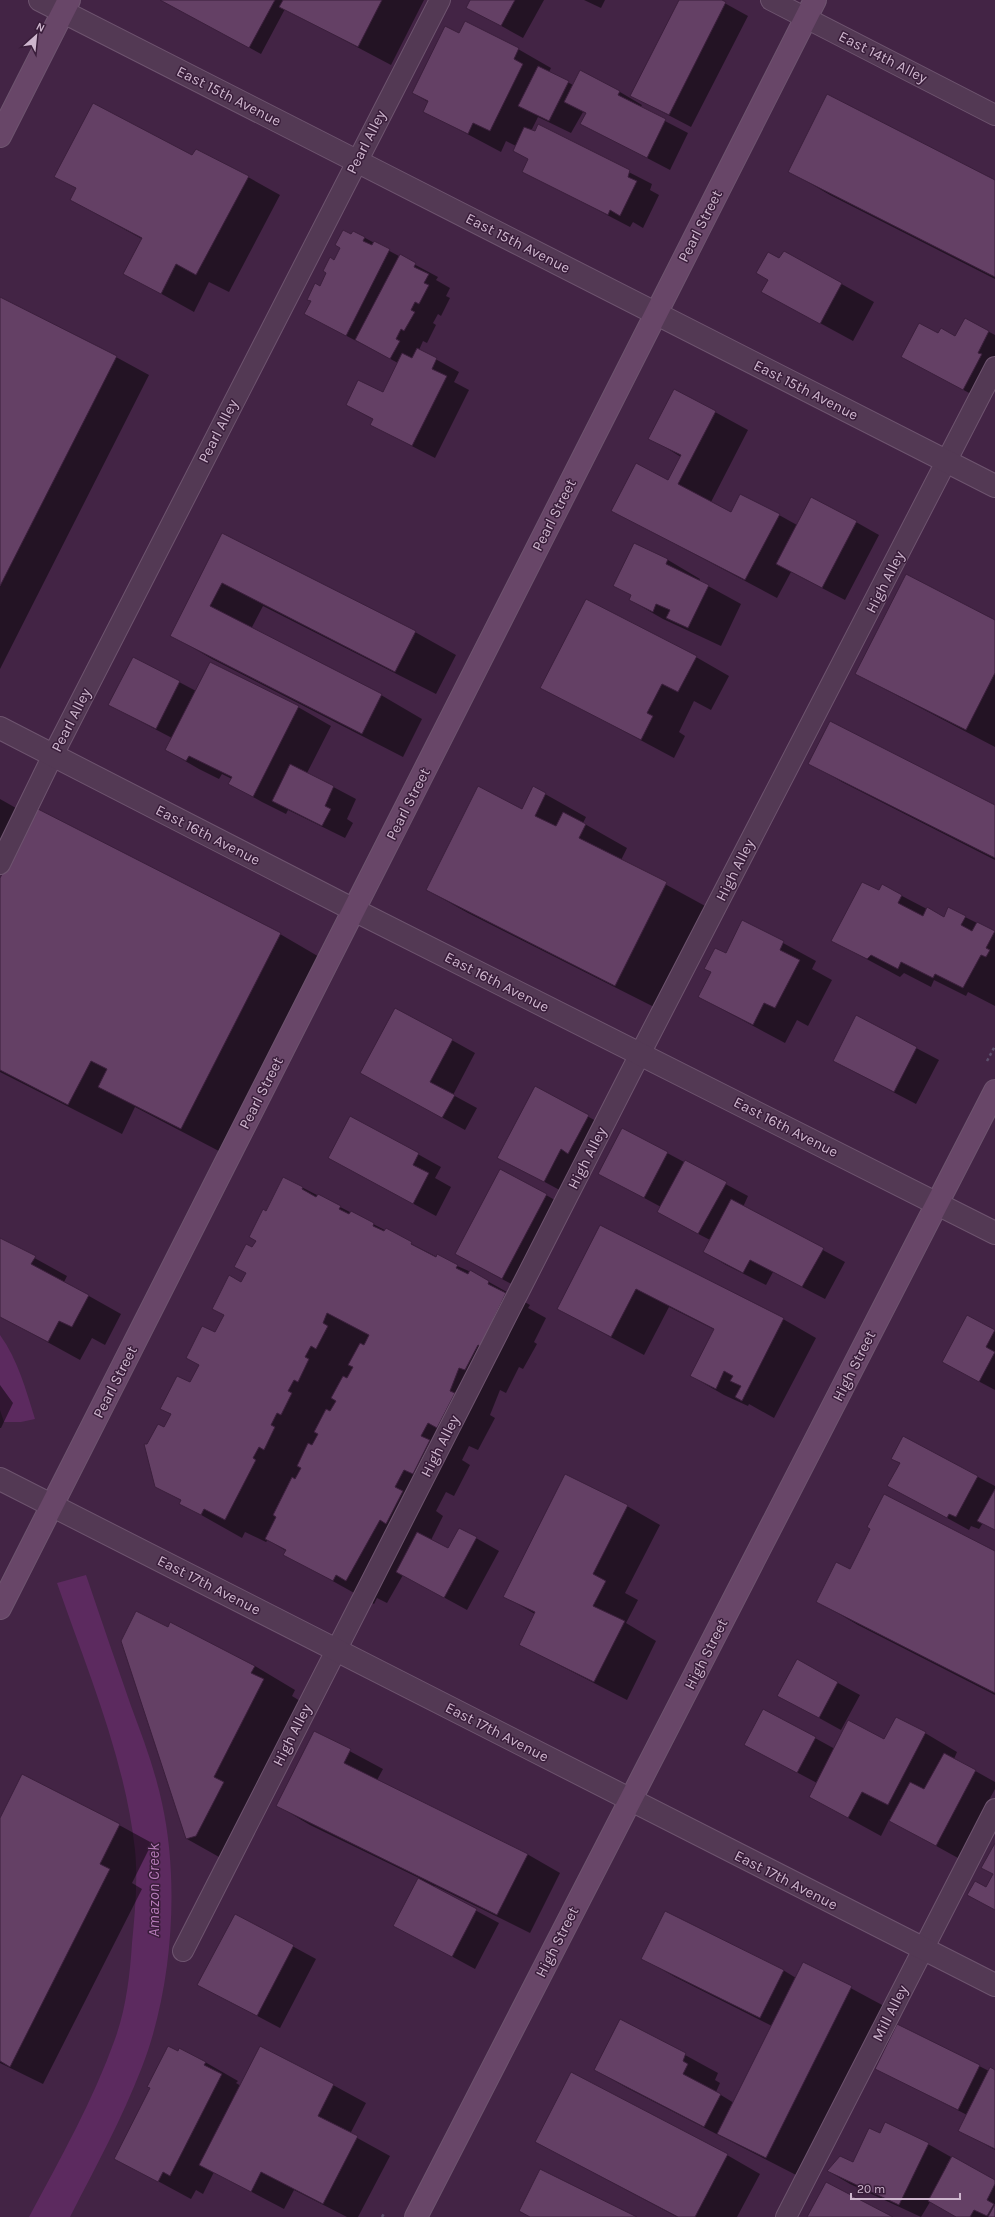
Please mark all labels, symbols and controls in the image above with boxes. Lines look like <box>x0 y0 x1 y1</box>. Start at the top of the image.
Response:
north arrow <box>16 16 56 56</box>
text: N <box>34 20 47 35</box>
street label: East 14th Alley <box>836 27 930 87</box>
street label: East 15th Avenue <box>174 62 284 130</box>
street label: Pearl Alley <box>342 107 390 177</box>
street label: Pearl Street <box>674 187 726 265</box>
street label: East 15th Avenue <box>463 209 573 277</box>
street label: East 15th Avenue <box>751 356 861 424</box>
street label: Pearl Alley <box>194 396 242 466</box>
street label: Pearl Street <box>528 476 580 554</box>
street label: High Alley <box>862 548 908 616</box>
street label: Pearl Alley <box>47 685 95 755</box>
street label: Pearl Street <box>382 765 434 843</box>
street label: East 16th Avenue <box>153 801 263 869</box>
street label: High Alley <box>712 836 758 904</box>
street label: East 16th Avenue <box>442 948 552 1016</box>
street label: Pearl Street <box>235 1054 287 1132</box>
street label: East 16th Avenue <box>731 1093 841 1161</box>
street label: High Alley <box>564 1124 610 1192</box>
street label: High Street <box>829 1327 880 1404</box>
street label: Pearl Street <box>89 1343 141 1421</box>
street label: High Alley <box>417 1412 463 1480</box>
street label: East 17th Avenue <box>154 1551 264 1619</box>
street label: High Street <box>681 1615 732 1692</box>
street label: East 17th Avenue <box>442 1698 552 1766</box>
street label: High Alley <box>269 1701 315 1769</box>
water label: Amazon Creek <box>144 1842 163 1937</box>
street label: East 17th Avenue <box>731 1846 841 1914</box>
street label: High Street <box>532 1903 583 1980</box>
street label: Mill Alley <box>868 1982 912 2044</box>
scale bar <box>851 2175 960 2201</box>
text: 20 m <box>857 2182 885 2196</box>

